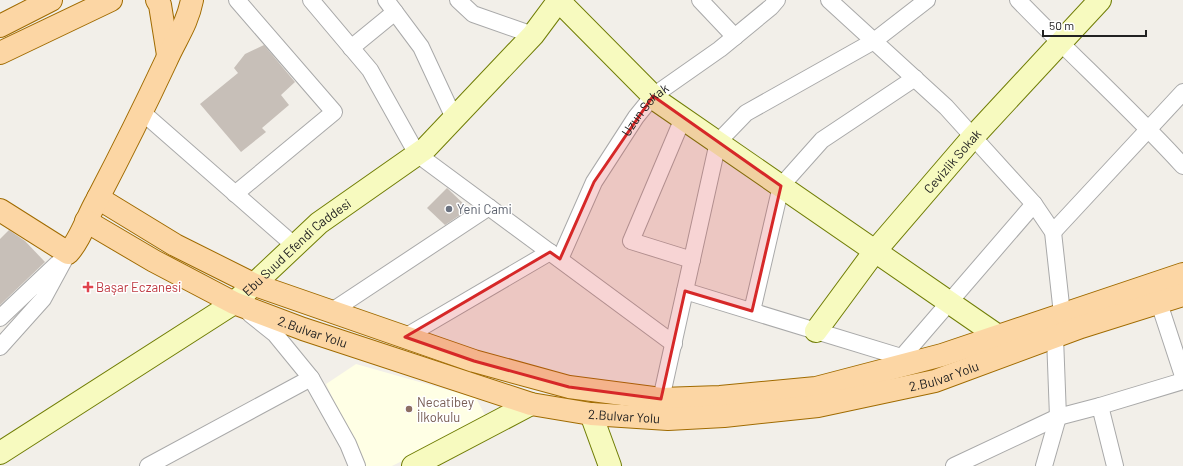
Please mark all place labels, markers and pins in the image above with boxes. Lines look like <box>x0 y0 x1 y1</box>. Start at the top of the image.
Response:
place label: Yeni Cami <box>457 201 512 217</box>
marker: Yeni Cami <box>444 204 454 214</box>
place label: Başar Eczanesi <box>96 279 181 295</box>
marker: Başar Eczanesi <box>83 282 93 292</box>
place label: Necatibey İlkokulu <box>417 394 474 425</box>
marker: Necatibey İlkokulu <box>404 404 414 414</box>

